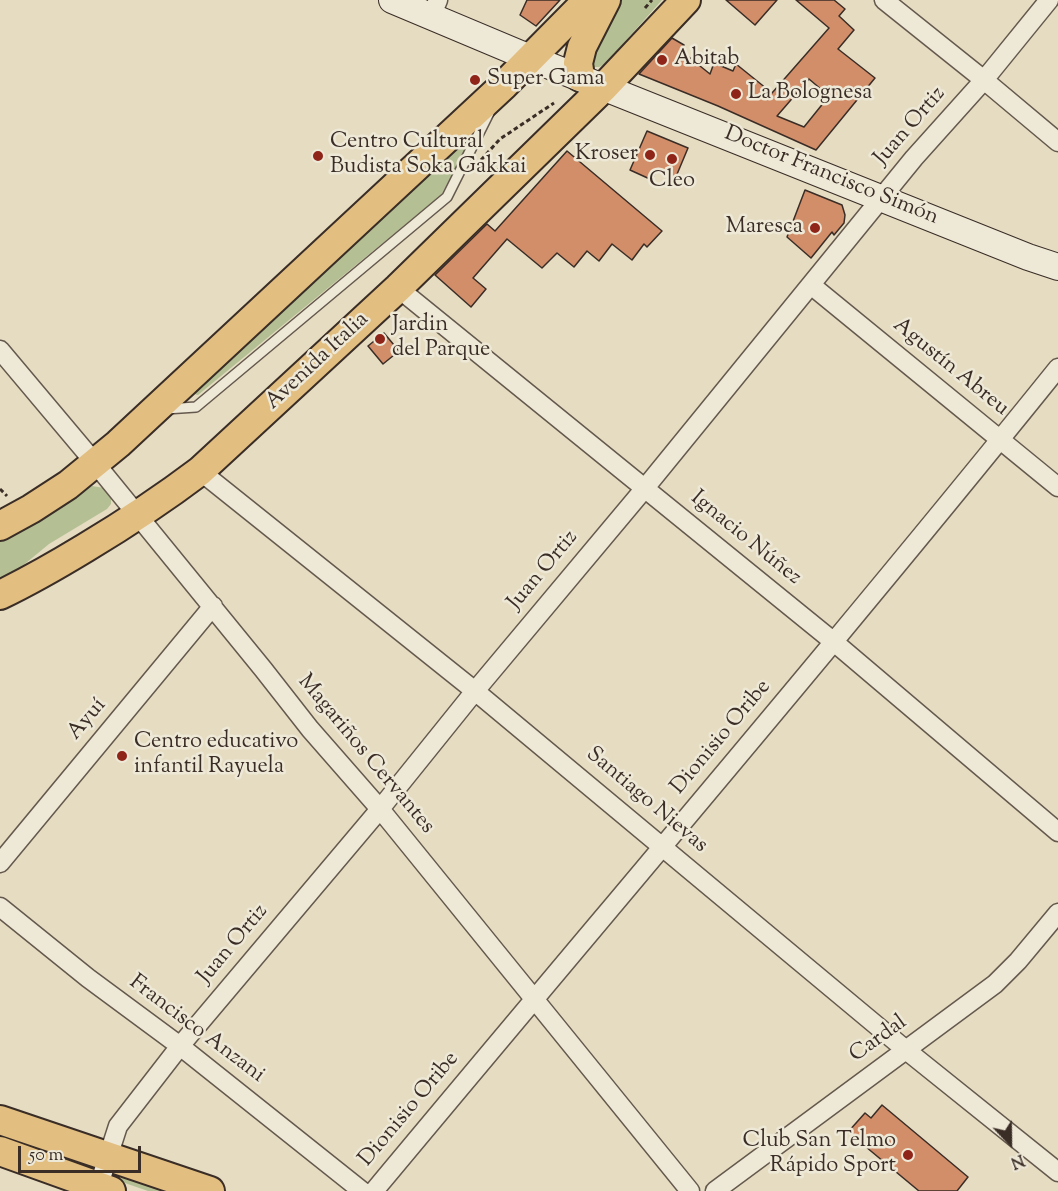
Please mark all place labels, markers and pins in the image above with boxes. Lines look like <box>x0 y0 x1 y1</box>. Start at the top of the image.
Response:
place label: Abitab <box>674 47 739 73</box>
marker: Abitab <box>655 53 669 67</box>
place label: Super Gama <box>487 67 605 93</box>
marker: Super Gama <box>468 73 482 87</box>
place label: La Bolognesa <box>748 81 872 107</box>
marker: La Bolognesa <box>729 87 743 101</box>
place label: Centro Cultural Budista Soka Gakkai <box>330 130 527 182</box>
place label: Kroser <box>575 142 638 168</box>
marker: Kroser <box>643 148 657 162</box>
marker: Centro Cultural Budista Soka Gakkai <box>311 149 325 163</box>
marker: Cleo <box>665 152 679 166</box>
place label: Cleo <box>649 169 695 195</box>
place label: Maresca <box>726 215 803 241</box>
marker: Maresca <box>808 221 822 235</box>
place label: Jardin del Parque <box>392 313 490 364</box>
marker: Jardin del Parque <box>373 332 387 346</box>
place label: Centro educativo infantil Rayuela <box>134 730 298 782</box>
marker: Centro educativo infantil Rayuela <box>115 749 129 763</box>
place label: Club San Telmo Rápido Sport <box>742 1129 896 1180</box>
marker: Club San Telmo Rápido Sport <box>901 1148 915 1162</box>

